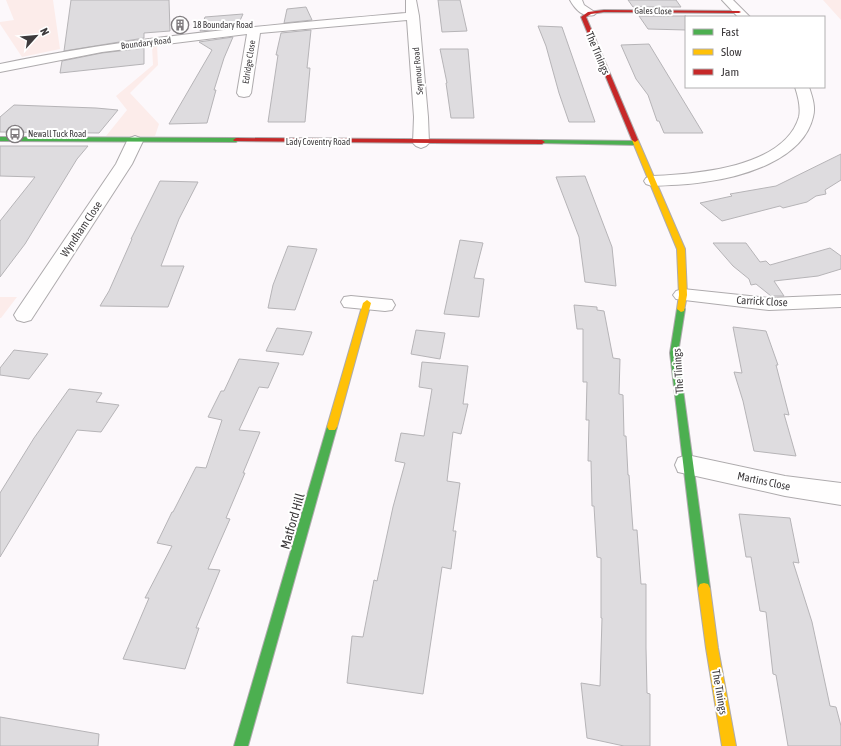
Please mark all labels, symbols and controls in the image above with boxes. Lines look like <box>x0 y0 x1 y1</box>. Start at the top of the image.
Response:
street label: Gales Close <box>634 6 672 16</box>
building icon: 18 Boundary Road <box>170 15 190 35</box>
north arrow <box>16 16 56 56</box>
legend <box>685 16 825 88</box>
place label: 18 Boundary Road <box>193 20 253 30</box>
text: Fast <box>721 25 739 39</box>
text: N <box>38 26 52 37</box>
street label: The Tinings <box>584 30 612 76</box>
street label: Boundary Road <box>120 35 172 51</box>
street label: Edridge Close <box>241 40 257 84</box>
text: Slow <box>721 45 742 59</box>
street label: Seymour Road <box>411 47 425 95</box>
text: Jam <box>721 65 739 79</box>
bus stop icon: Newall Tuck Road <box>5 124 25 144</box>
place label: Newall Tuck Road <box>28 129 86 139</box>
street label: Lady Coventry Road <box>286 137 350 147</box>
street label: Wyndham Close <box>58 199 104 259</box>
street label: Carrick Close <box>736 294 788 308</box>
street label: The Tinings <box>670 348 686 394</box>
street label: Martins Close <box>736 470 792 492</box>
street label: Matford Hill <box>277 491 308 551</box>
street label: The Tinings <box>710 669 730 716</box>

